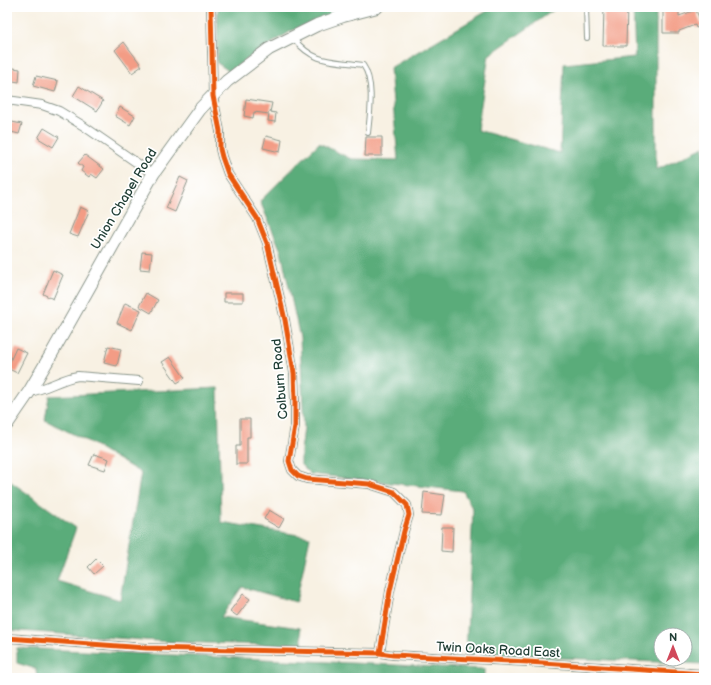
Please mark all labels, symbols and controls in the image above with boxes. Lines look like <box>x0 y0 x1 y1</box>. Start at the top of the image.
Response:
street label: Union Chapel Road <box>88 146 160 252</box>
street label: Colburn Road <box>269 338 291 420</box>
north arrow <box>653 627 693 667</box>
text: N <box>669 631 677 644</box>
street label: Twin Oaks Road East <box>436 639 560 661</box>

